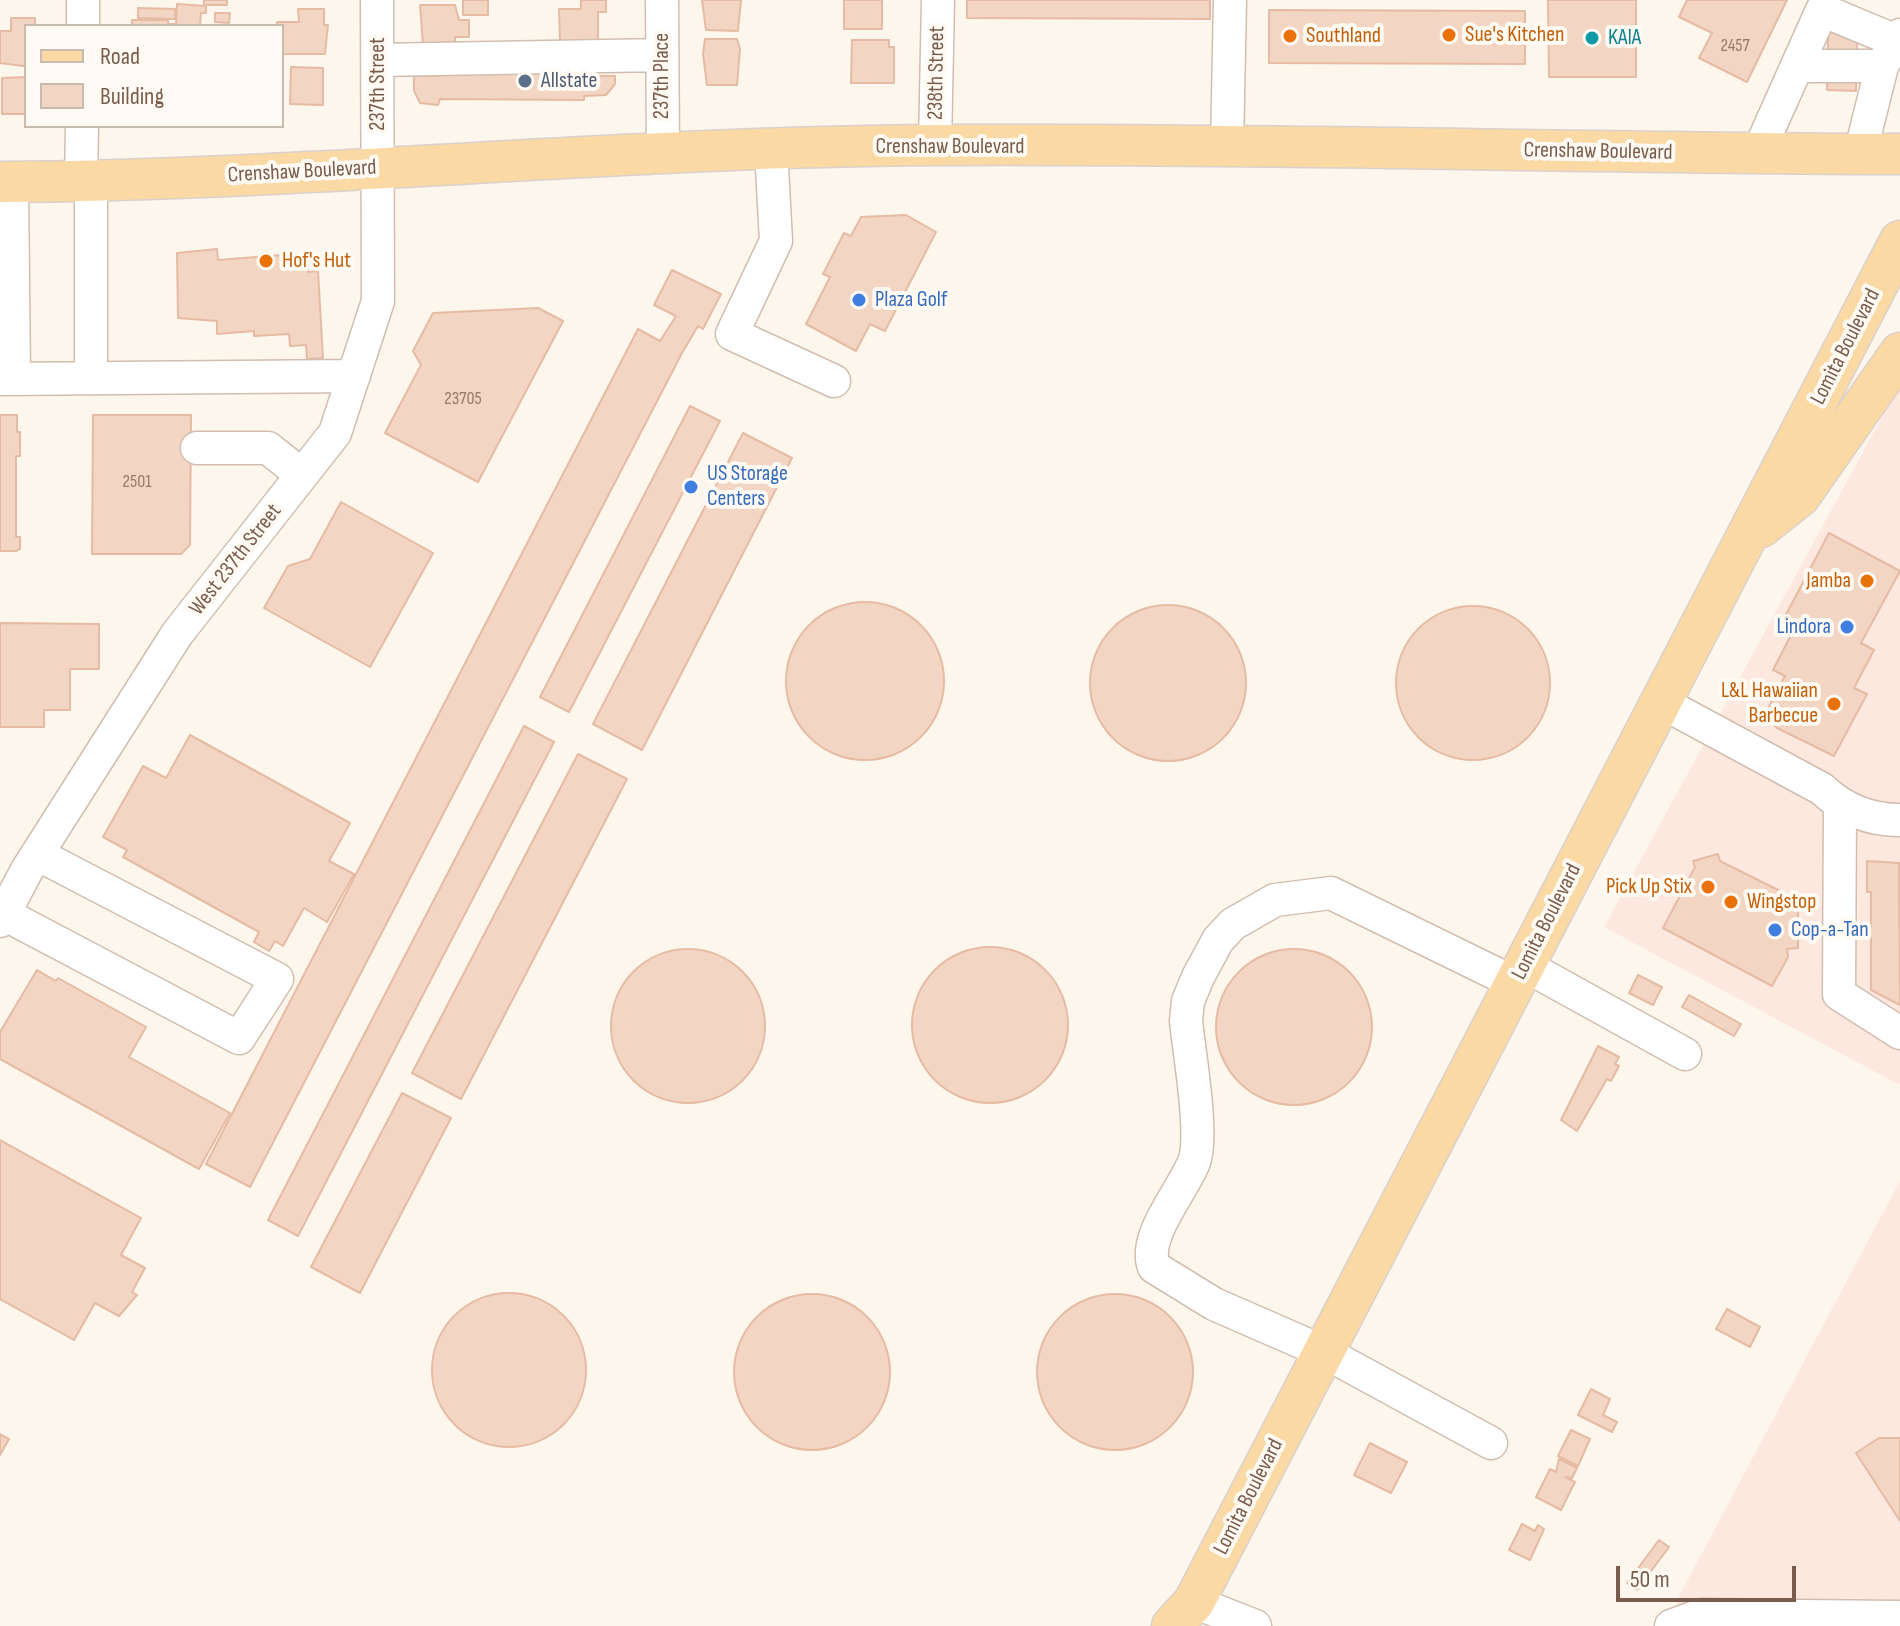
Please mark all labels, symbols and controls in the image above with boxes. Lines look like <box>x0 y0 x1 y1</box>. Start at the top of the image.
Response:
place label: Sue's Kitchen <box>1465 22 1564 48</box>
place label: Southland <box>1306 23 1381 49</box>
legend <box>24 24 284 128</box>
place label: KAIA <box>1608 25 1641 51</box>
street label: 238th Street <box>923 26 951 120</box>
marker: Sue's Kitchen <box>1440 26 1458 44</box>
marker: Southland <box>1281 27 1299 45</box>
marker: KAIA <box>1583 29 1601 47</box>
street label: 237th Place <box>649 33 675 119</box>
house number: 2457 <box>1720 35 1750 57</box>
street label: 237th Street <box>365 37 391 131</box>
text: Road <box>100 42 140 71</box>
place label: Allstate <box>541 68 597 94</box>
marker: Allstate <box>516 72 534 90</box>
text: Building <box>100 82 164 111</box>
street label: Crenshaw Boulevard <box>875 134 1025 160</box>
street label: Crenshaw Boulevard <box>1523 138 1673 166</box>
street label: Crenshaw Boulevard <box>227 155 377 189</box>
place label: Hof's Hut <box>282 248 351 274</box>
marker: Hof's Hut <box>257 252 275 270</box>
street label: Lomita Boulevard <box>1806 285 1886 409</box>
place label: Plaza Golf <box>875 287 947 313</box>
marker: Plaza Golf <box>850 291 868 309</box>
house number: 23705 <box>444 388 482 410</box>
place label: US Storage Centers <box>707 461 788 512</box>
house number: 2501 <box>123 471 151 493</box>
marker: US Storage Centers <box>682 478 700 496</box>
street label: West 237th Street <box>184 499 288 621</box>
place label: Jamba <box>1806 568 1851 594</box>
marker: Jamba <box>1858 572 1876 590</box>
place label: Lindora <box>1777 614 1831 640</box>
marker: Lindora <box>1838 618 1856 636</box>
place label: L&L Hawaiian Barbecue <box>1721 678 1818 730</box>
marker: L&L Hawaiian Barbecue <box>1825 695 1843 713</box>
street label: Lomita Boulevard <box>1507 860 1587 984</box>
place label: Pick Up Stix <box>1606 874 1692 900</box>
marker: Pick Up Stix <box>1699 878 1717 896</box>
place label: Wingstop <box>1747 889 1816 915</box>
marker: Wingstop <box>1722 893 1740 911</box>
place label: Cop-a-Tan <box>1791 917 1869 943</box>
marker: Cop-a-Tan <box>1766 921 1784 939</box>
street label: Lomita Boulevard <box>1209 1435 1289 1559</box>
scale bar <box>1620 1550 1800 1600</box>
text: 50 m <box>1630 1565 1670 1594</box>

